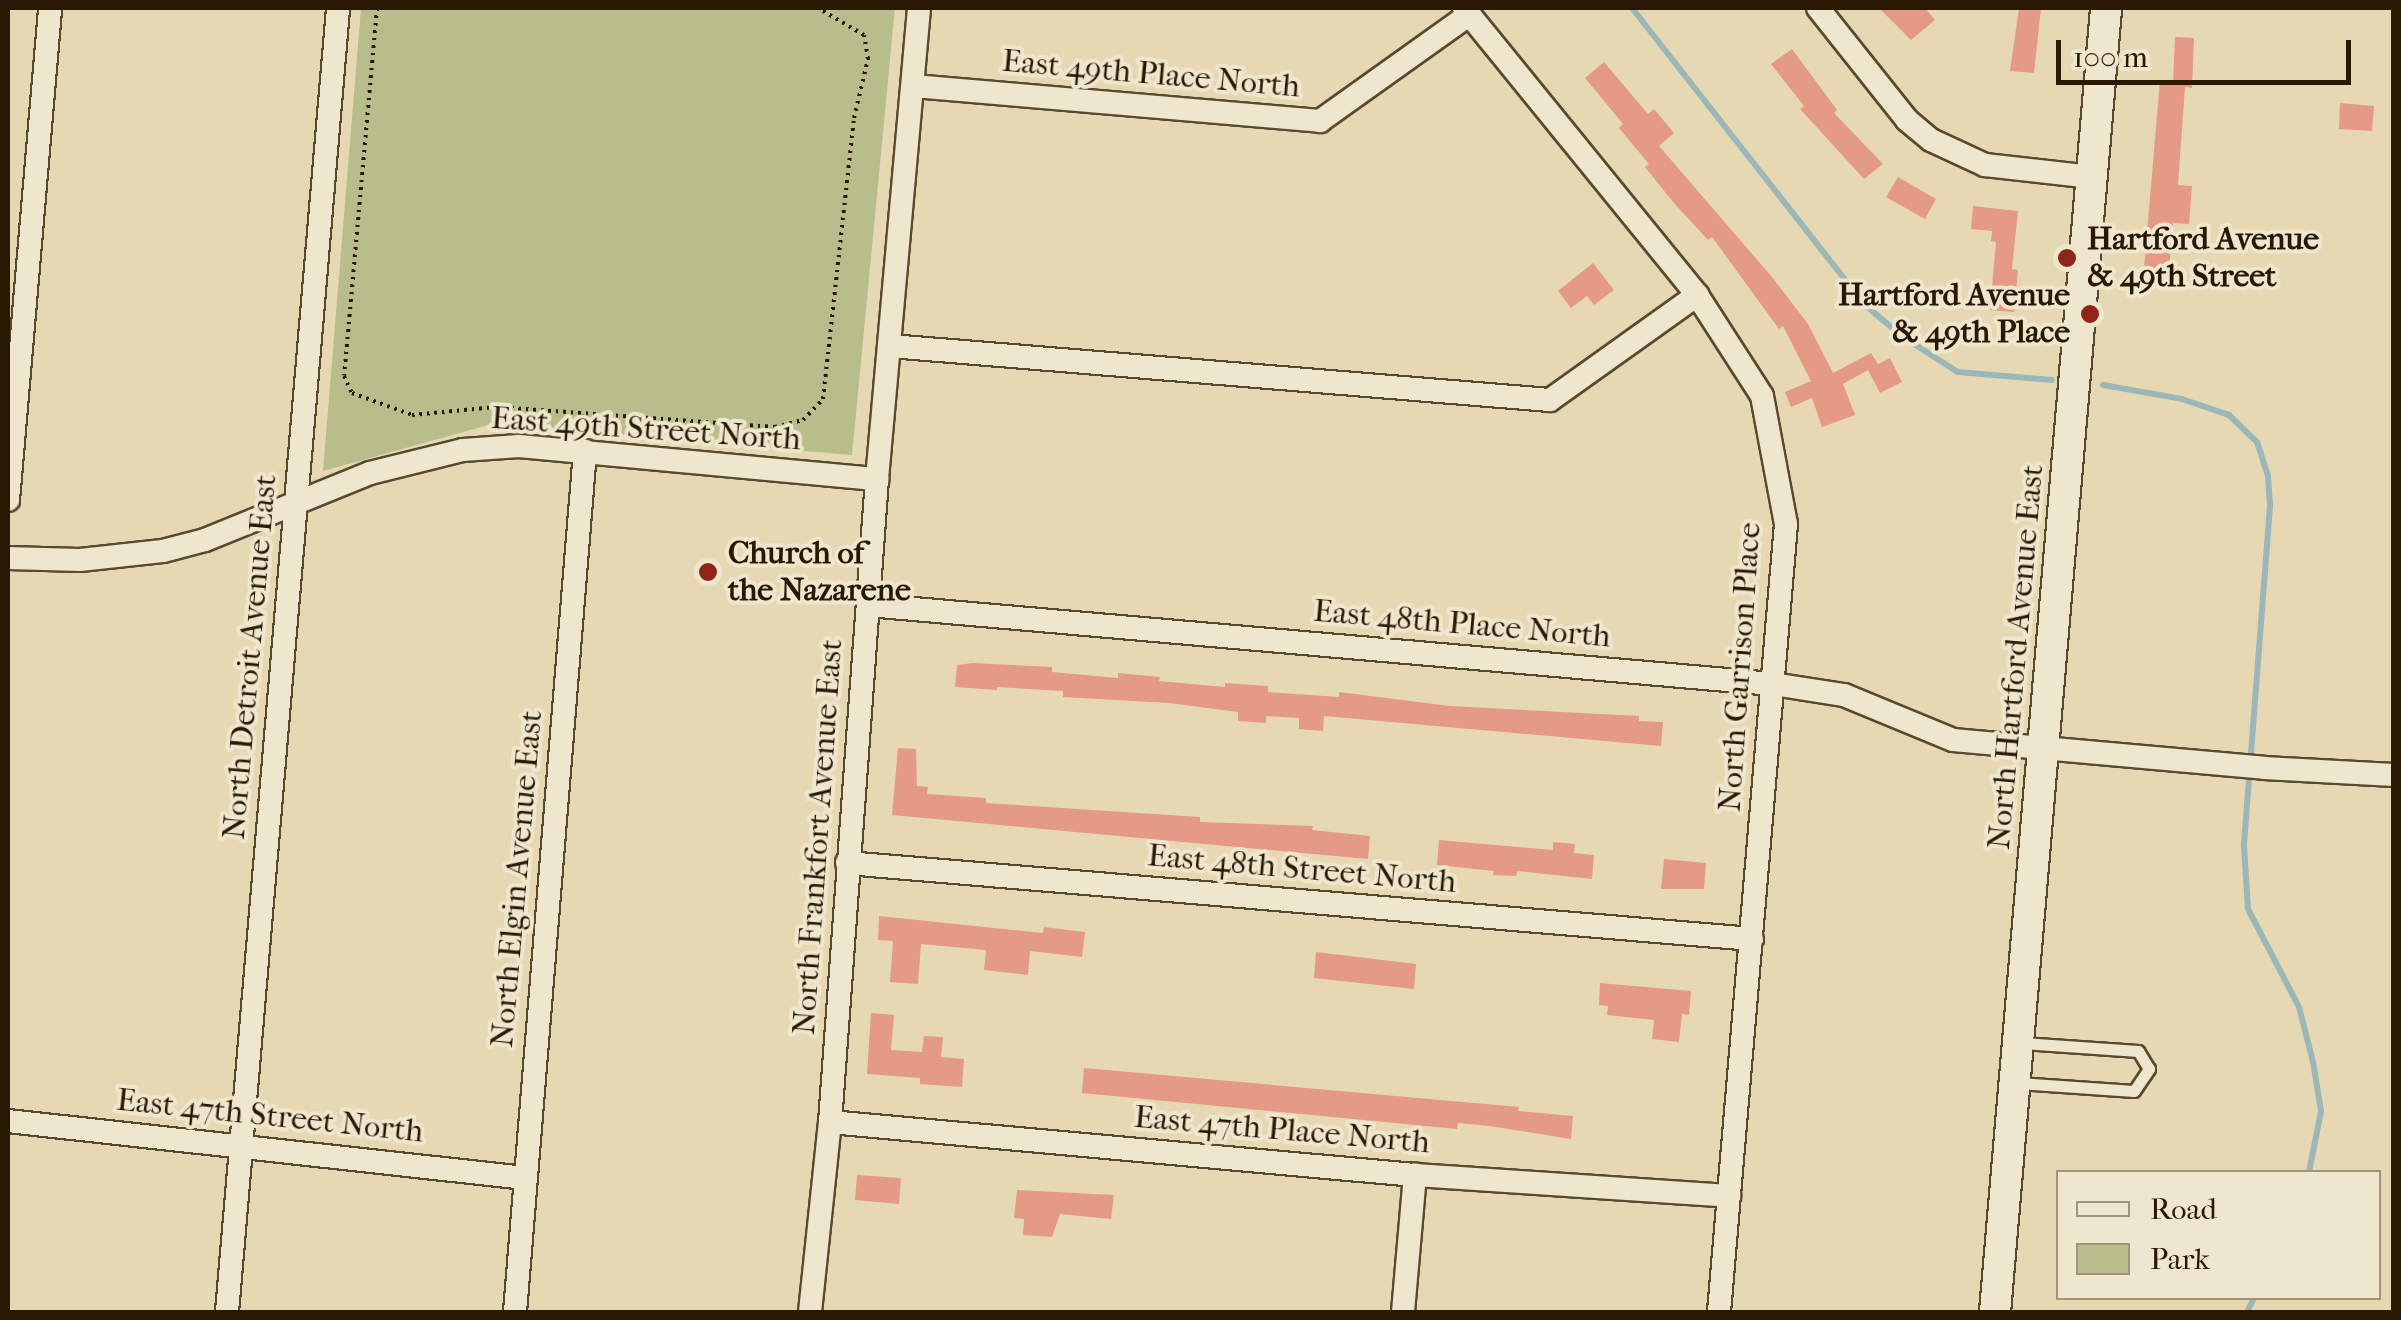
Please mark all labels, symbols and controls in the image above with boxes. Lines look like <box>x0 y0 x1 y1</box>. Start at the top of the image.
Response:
scale bar <box>2061 20 2356 82</box>
text: 100 m <box>2073 40 2148 75</box>
street label: East 49th Place North <box>1000 42 1302 106</box>
place label: Hartford Avenue & 49th Street <box>2087 221 2319 296</box>
marker: Hartford Avenue & 49th Street <box>2056 247 2078 269</box>
place label: Hartford Avenue & 49th Place <box>1838 277 2070 352</box>
marker: Hartford Avenue & 49th Place <box>2079 303 2101 325</box>
street label: East 49th Street North <box>490 399 802 459</box>
street label: North Hartford Avenue East <box>1980 463 2052 851</box>
street label: North Detroit Avenue East <box>215 473 285 841</box>
street label: North Garrison Place <box>1711 521 1769 813</box>
place label: Church of the Nazarene <box>728 535 911 610</box>
marker: Church of the Nazarene <box>697 561 719 583</box>
street label: East 48th Place North <box>1312 592 1612 656</box>
street label: North Frankfort Avenue East <box>785 638 851 1036</box>
street label: North Elgin Avenue East <box>483 709 551 1049</box>
street label: East 48th Street North <box>1146 836 1458 902</box>
street label: East 47th Street North <box>115 1081 425 1151</box>
street label: East 47th Place North <box>1133 1098 1431 1162</box>
legend <box>2056 1170 2381 1300</box>
text: Road <box>2150 1192 2217 1227</box>
text: Park <box>2150 1242 2210 1277</box>

